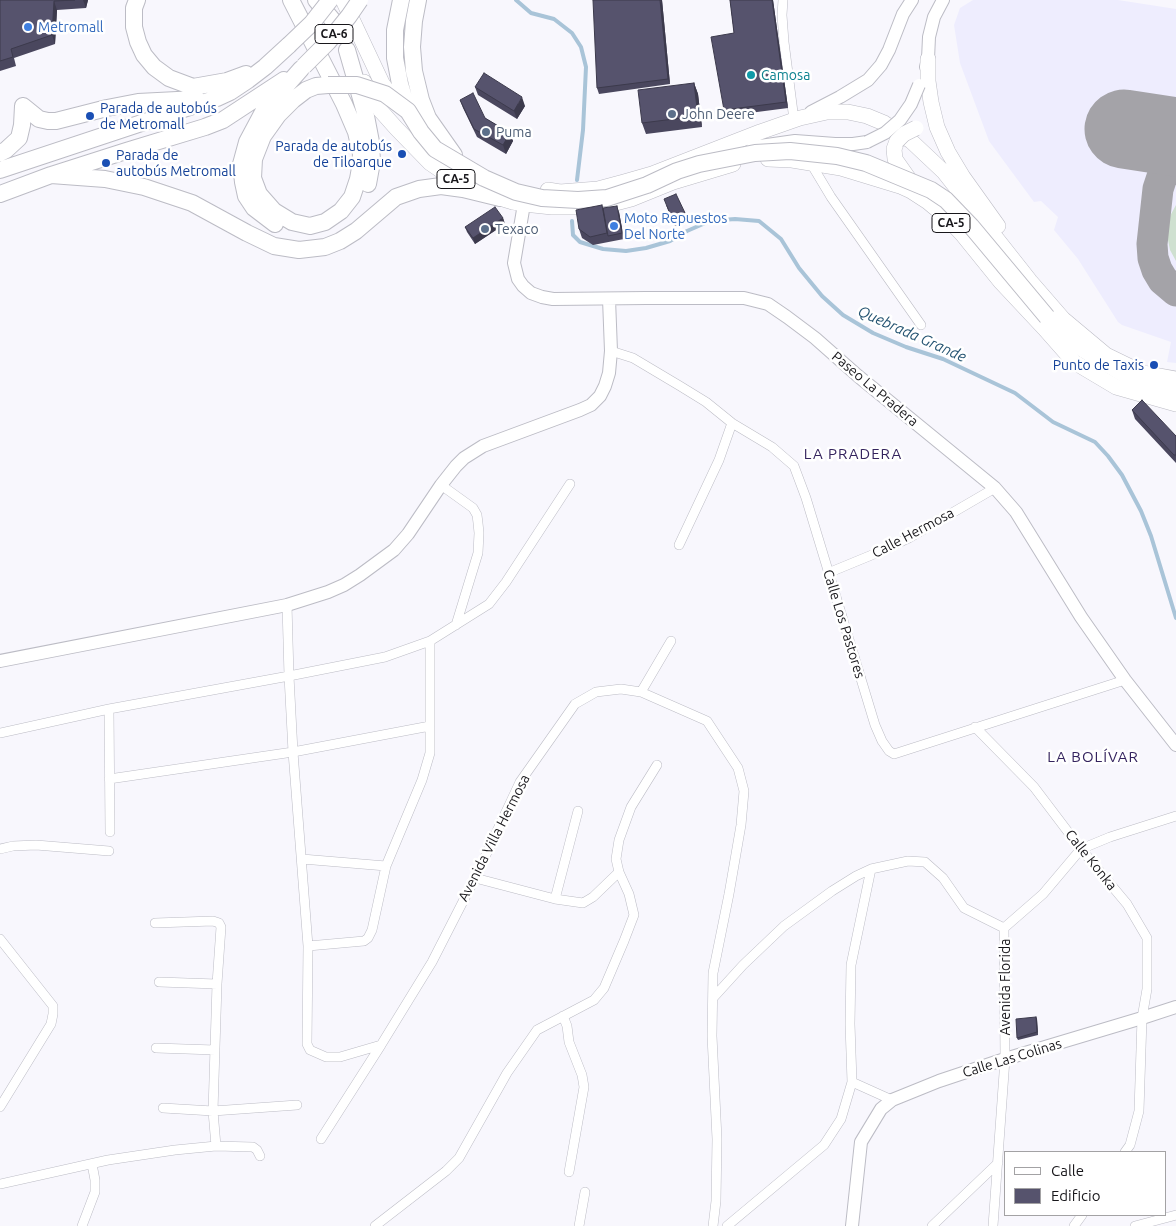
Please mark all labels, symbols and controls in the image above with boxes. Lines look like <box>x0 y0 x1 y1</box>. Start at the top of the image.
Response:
place label: Metromall <box>38 19 103 35</box>
marker: Metromall <box>22 21 34 33</box>
road number: CA-6 <box>315 24 353 44</box>
place label: Camosa <box>761 67 810 83</box>
marker: Camosa <box>745 69 757 81</box>
place label: Parada de autobús de Metromall <box>100 100 217 132</box>
place label: John Deere <box>682 106 755 122</box>
marker: John Deere <box>666 108 678 120</box>
marker: Parada de autobús de Metromall <box>84 110 96 122</box>
place label: Puma <box>496 124 532 140</box>
marker: Puma <box>480 126 492 138</box>
place label: Parada de autobús de Tiloarque <box>275 138 392 170</box>
place label: Parada de autobús Metromall <box>116 147 236 180</box>
marker: Parada de autobús de Tiloarque <box>396 148 408 160</box>
marker: Parada de autobús Metromall <box>100 157 112 169</box>
road number: CA-5 <box>437 170 475 188</box>
place label: Moto Repuestos Del Norte <box>624 210 727 242</box>
road number: CA-5 <box>932 214 970 232</box>
marker: Moto Repuestos Del Norte <box>608 220 620 232</box>
place label: Texaco <box>495 221 539 237</box>
marker: Texaco <box>479 223 491 235</box>
water label: Quebrada Grande <box>855 302 969 366</box>
street label: Paseo La Pradera <box>828 348 922 430</box>
place label: Punto de Taxis <box>1053 357 1144 373</box>
marker: Punto de Taxis <box>1148 359 1160 371</box>
district label: LA PRADERA <box>803 445 903 463</box>
street label: Calle Hermosa <box>869 504 957 562</box>
street label: Calle Los Pastores <box>819 568 869 680</box>
district label: LA BOLÍVAR <box>1046 748 1140 766</box>
street label: Avenida Villa Hermosa <box>455 772 533 904</box>
street label: Calle Konka <box>1062 826 1120 894</box>
street label: Avenida Florida <box>997 939 1013 1035</box>
street label: Calle Las Colinas <box>960 1035 1064 1081</box>
legend <box>1004 1151 1166 1216</box>
text: Calle <box>1051 1162 1084 1179</box>
text: Edificio <box>1051 1187 1100 1204</box>

